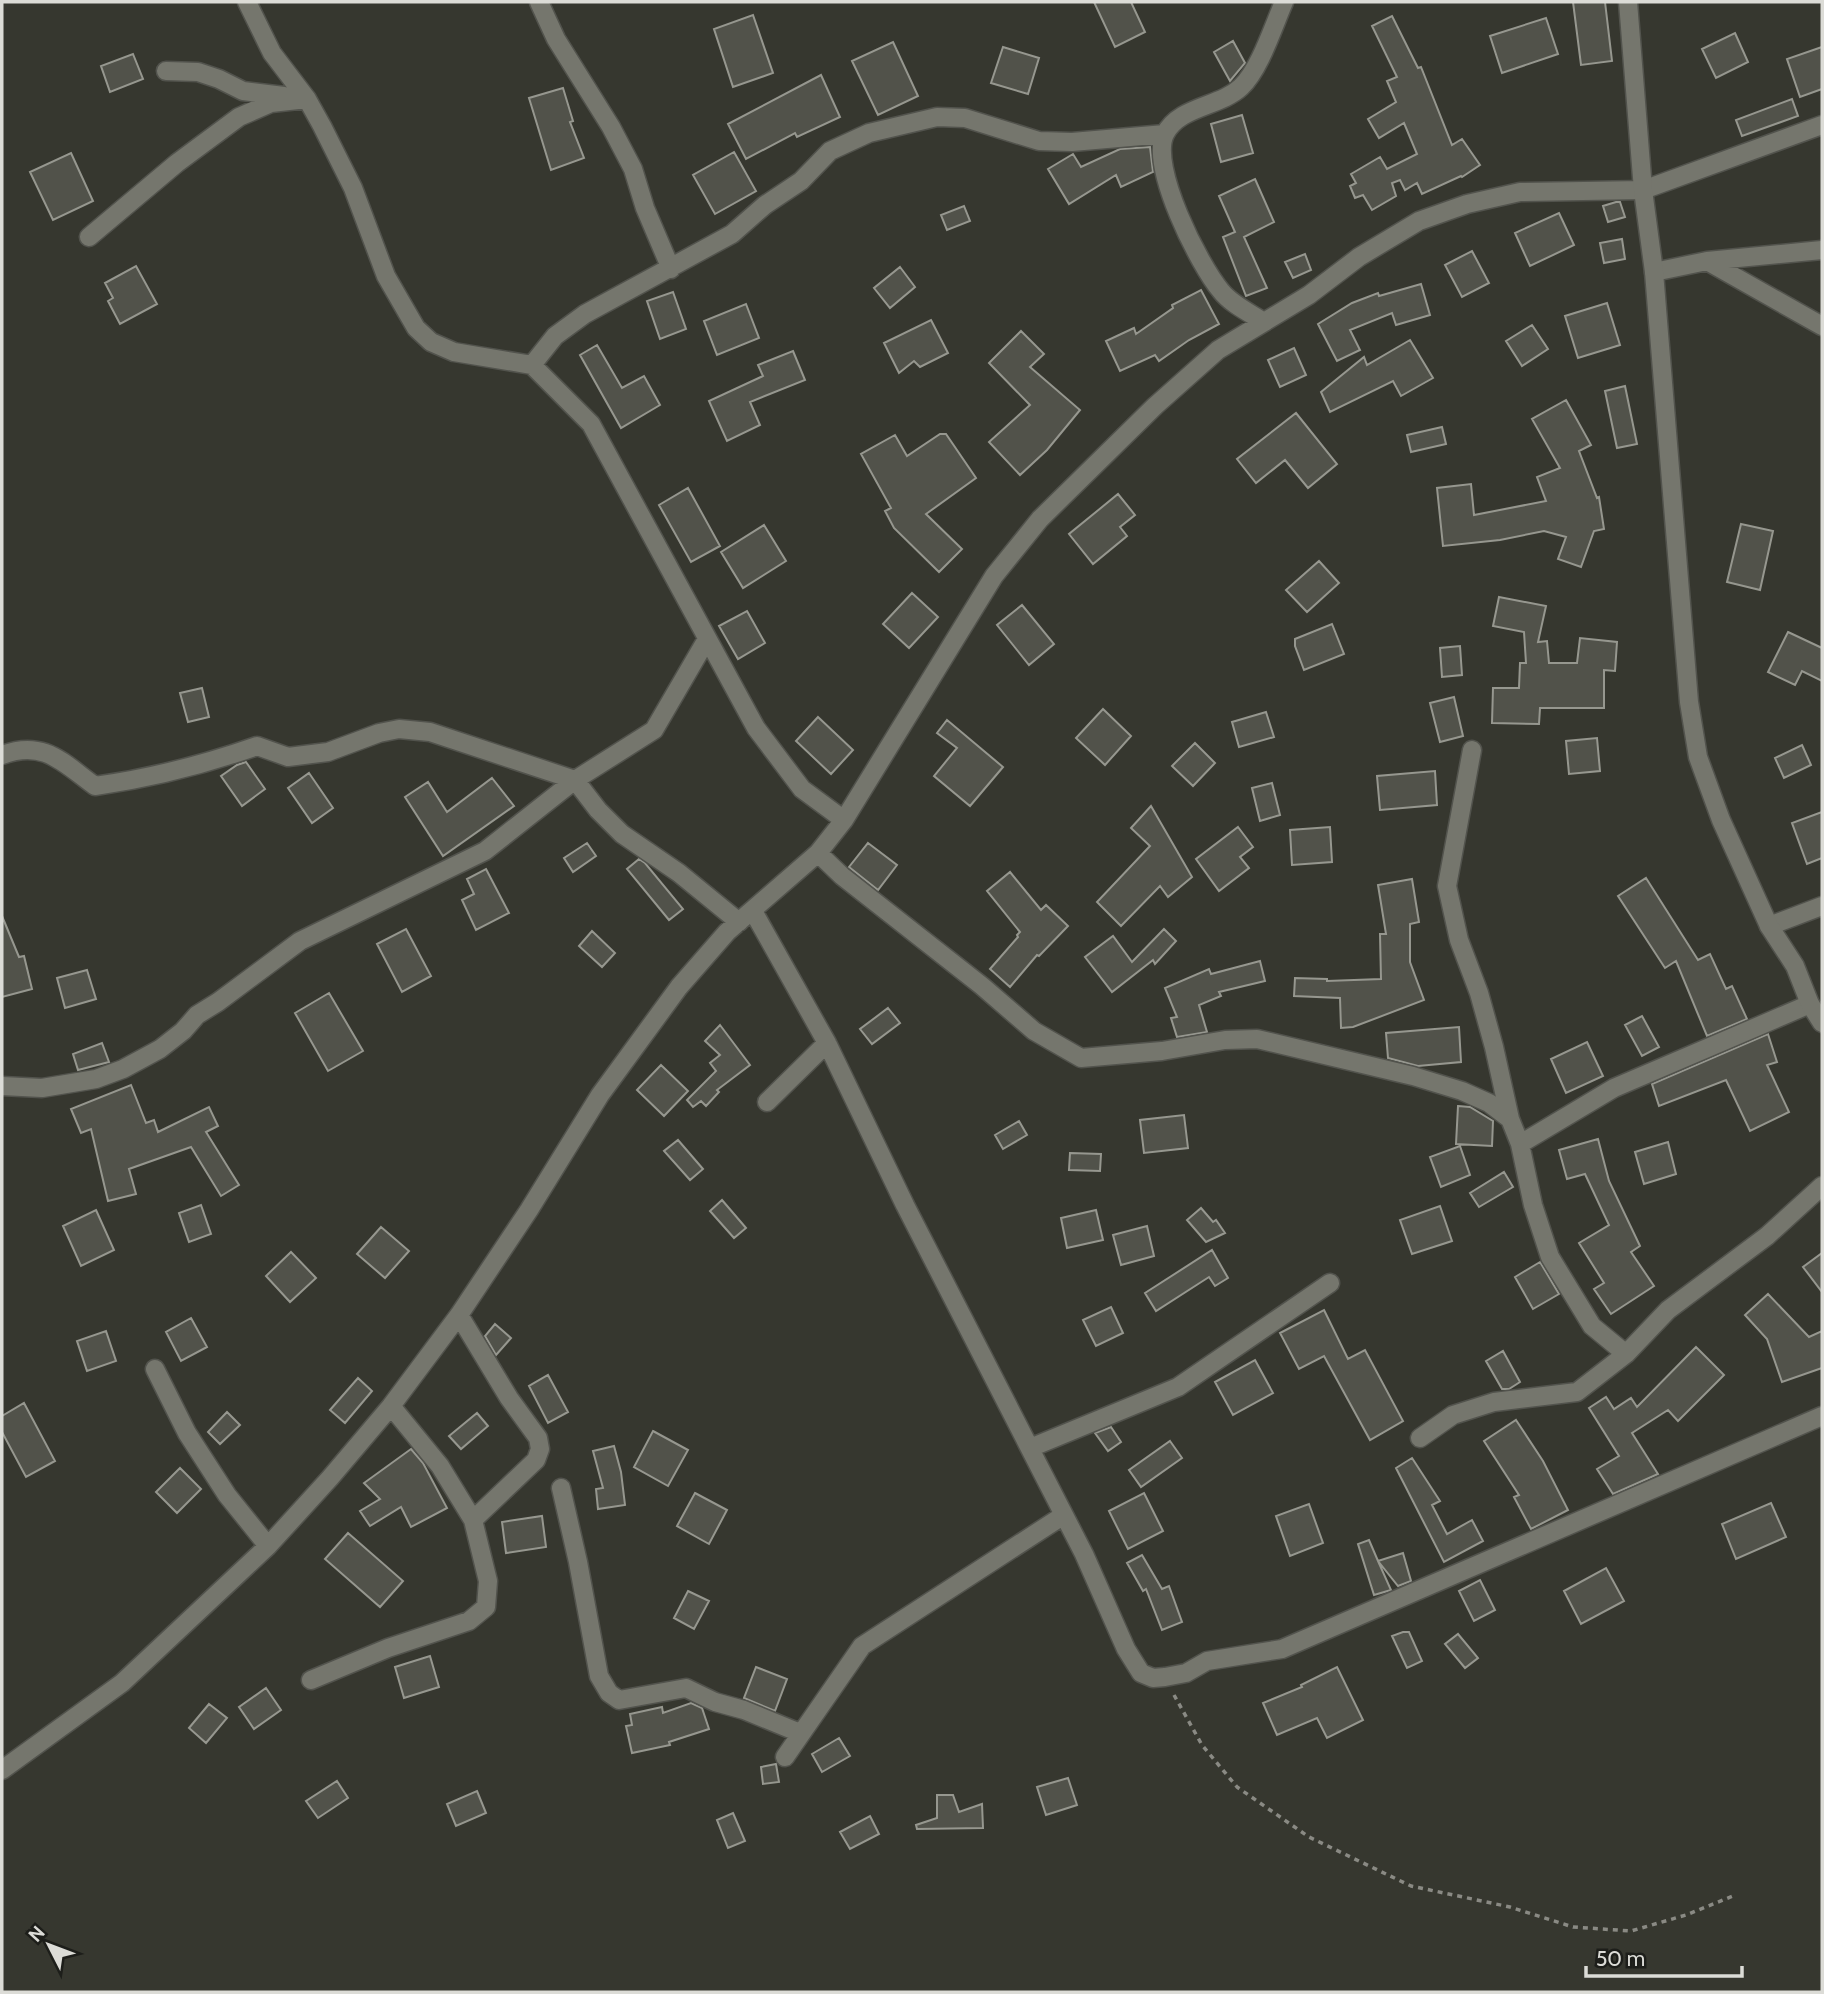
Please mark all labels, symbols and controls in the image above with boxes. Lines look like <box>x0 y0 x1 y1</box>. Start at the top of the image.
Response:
north arrow <box>14 1910 84 1980</box>
text: N <box>24 1921 50 1947</box>
scale bar <box>1586 1934 1742 1978</box>
text: 50 m <box>1596 1946 1645 1971</box>

